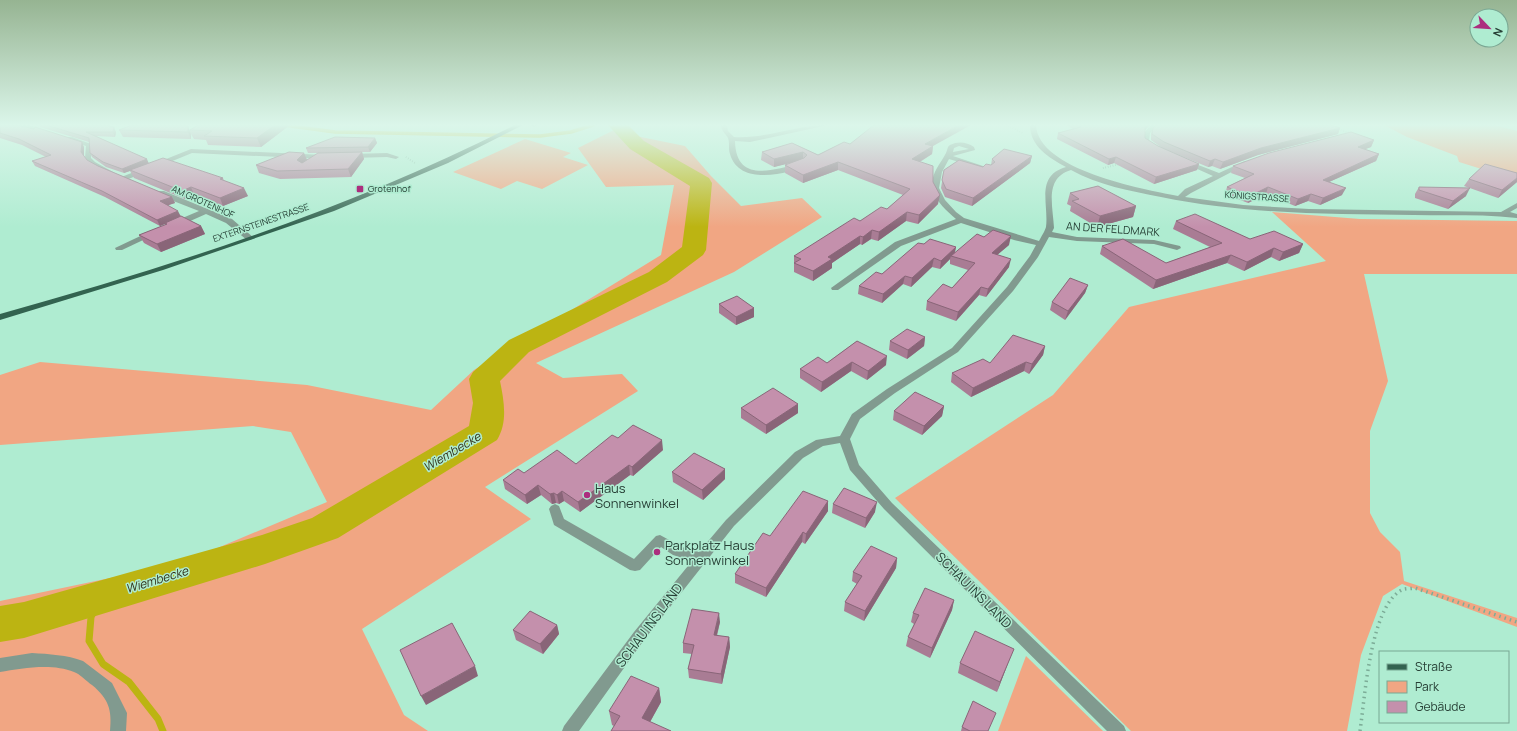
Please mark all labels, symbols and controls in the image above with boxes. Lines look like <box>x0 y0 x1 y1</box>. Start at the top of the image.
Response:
north arrow <box>1469 8 1509 48</box>
text: N <box>1490 26 1507 39</box>
street label: AM GROTENHOF <box>170 182 237 221</box>
place label: Grotenhof <box>368 182 411 195</box>
marker: Grotenhof <box>355 184 365 194</box>
street label: KÖNIGSTRASSE <box>1224 188 1290 205</box>
street label: EXTERNSTEINESTRASSE <box>211 200 311 245</box>
street label: AN DER FELDMARK <box>1066 218 1161 239</box>
water label: Wiembecke <box>420 427 485 475</box>
place label: Haus Sonnenwinkel <box>595 479 679 512</box>
marker: Haus Sonnenwinkel <box>582 490 592 500</box>
place label: Parkplatz Haus Sonnenwinkel <box>665 536 754 569</box>
marker: Parkplatz Haus Sonnenwinkel <box>652 547 662 557</box>
street label: SCHAU INS LAND <box>932 548 1016 632</box>
water label: Wiembecke <box>124 562 191 597</box>
street label: SCHAU INS LAND <box>611 579 687 671</box>
legend <box>1379 651 1509 723</box>
text: Straße <box>1415 658 1452 675</box>
text: Park <box>1415 678 1440 695</box>
text: Gebäude <box>1415 698 1466 715</box>

